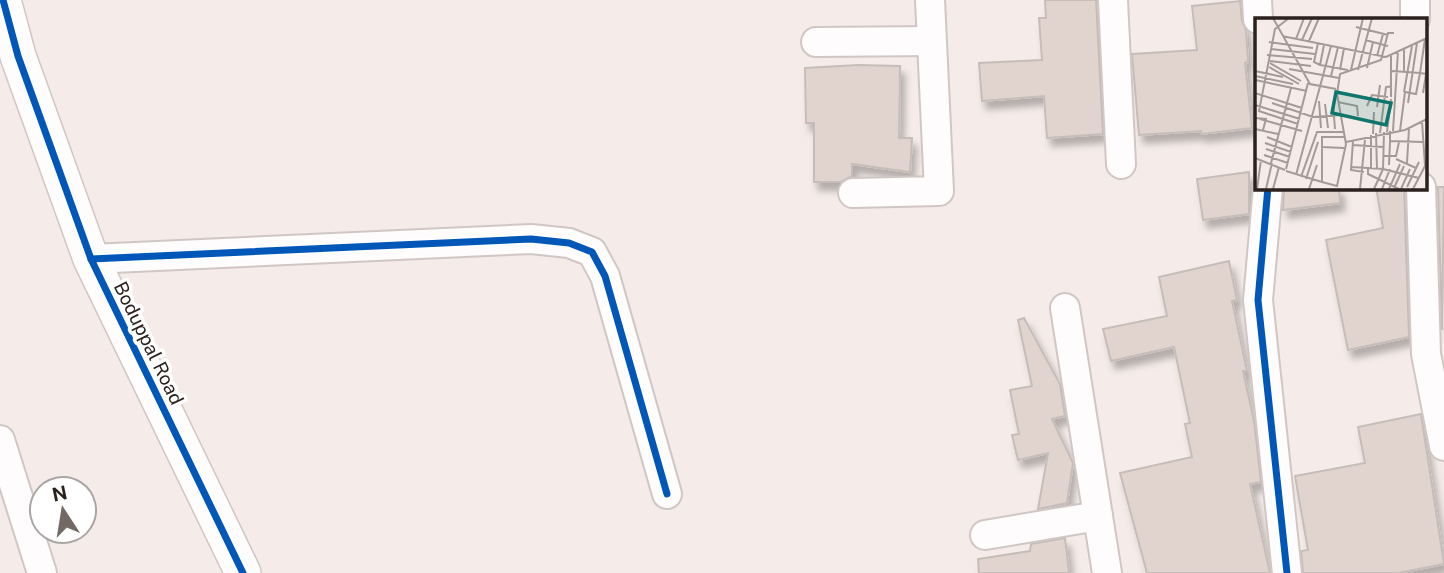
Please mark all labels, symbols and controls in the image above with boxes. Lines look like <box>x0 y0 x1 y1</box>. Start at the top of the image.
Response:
inset map <box>1255 18 1426 189</box>
street label: Boduppal Road <box>110 278 188 408</box>
north arrow <box>28 475 98 545</box>
text: N <box>50 481 69 506</box>

